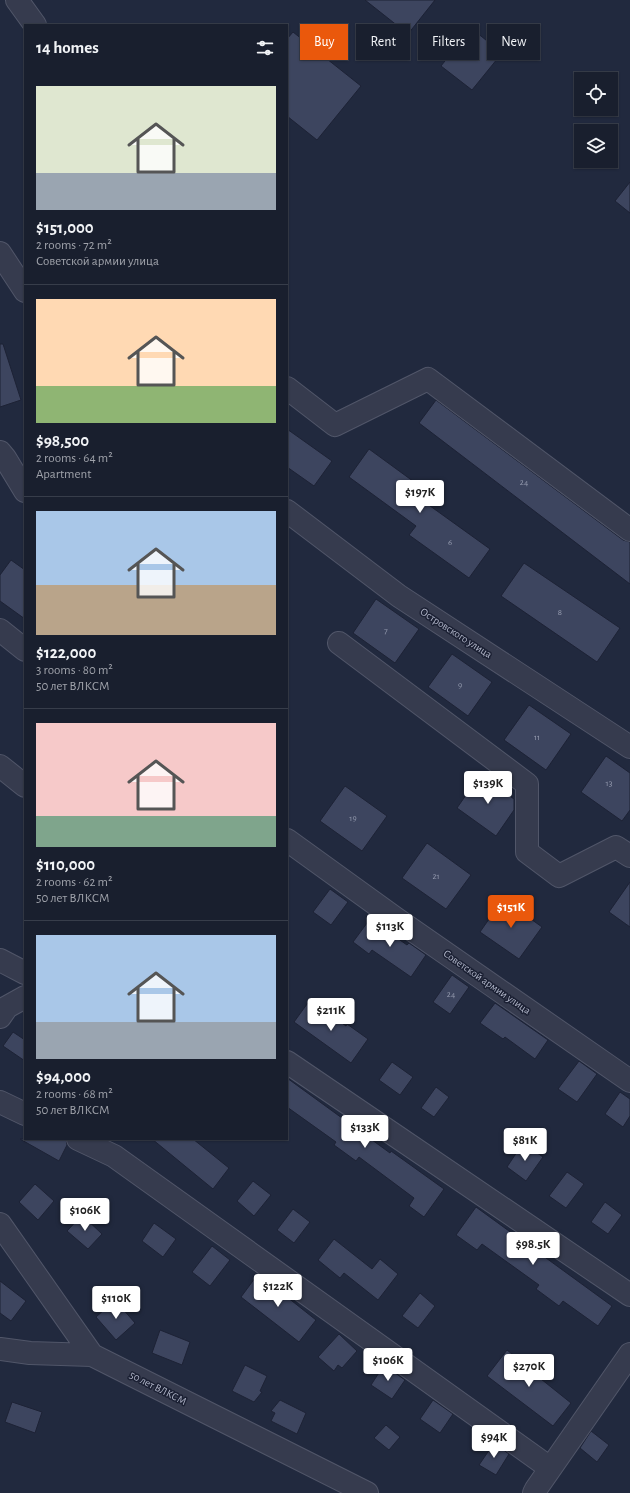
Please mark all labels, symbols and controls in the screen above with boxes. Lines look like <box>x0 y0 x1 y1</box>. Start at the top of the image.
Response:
chip: Buy <box>300 24 348 60</box>
chip: Rent <box>356 24 410 60</box>
chip: Filters <box>418 24 479 60</box>
chip: New <box>487 24 540 60</box>
icon: filters <box>254 37 276 59</box>
text: 14 homes <box>36 39 99 56</box>
map controls <box>574 72 618 168</box>
button: locate <box>574 72 618 116</box>
icon: home <box>120 112 192 184</box>
button: layers <box>574 124 618 168</box>
text: $151,000 <box>36 219 94 236</box>
text: 2 rooms · 72 m² <box>36 239 112 252</box>
text: Советской армии улица <box>36 255 159 268</box>
icon: home <box>120 325 192 397</box>
text: $98,500 <box>36 432 89 449</box>
text: 2 rooms · 64 m² <box>36 452 113 465</box>
text: Apartment <box>36 468 91 481</box>
house number: 24 <box>520 478 529 487</box>
pin: $197K <box>392 480 448 514</box>
text: $197K <box>405 486 435 499</box>
icon: home <box>120 537 192 609</box>
house number: 6 <box>448 538 452 547</box>
street label: Островского улица <box>418 606 494 660</box>
house number: 8 <box>558 608 562 617</box>
house number: 7 <box>384 627 388 636</box>
text: $122,000 <box>36 644 96 661</box>
text: 3 rooms · 80 m² <box>36 664 113 677</box>
text: 50 лет ВЛКСМ <box>36 680 110 693</box>
house number: 9 <box>458 681 462 690</box>
house number: 11 <box>534 733 540 742</box>
icon: home <box>120 749 192 821</box>
pin: $139K <box>460 771 516 805</box>
text: $139K <box>473 777 503 790</box>
house number: 13 <box>606 779 613 788</box>
house number: 19 <box>349 814 357 823</box>
text: $110,000 <box>36 856 95 873</box>
house number: 21 <box>432 872 440 881</box>
text: 2 rooms · 62 m² <box>36 876 112 889</box>
text: 50 лет ВЛКСМ <box>36 892 110 905</box>
pin: $151K <box>483 895 539 929</box>
text: $151K <box>497 901 525 914</box>
pin: $113K <box>362 914 418 948</box>
text: $113K <box>376 920 404 933</box>
street label: Советской армии улица <box>441 948 533 1016</box>
icon: home <box>120 961 192 1033</box>
house number: 24 <box>447 990 456 999</box>
pin: $211K <box>303 998 359 1032</box>
text: $211K <box>317 1004 345 1017</box>
text: $94,000 <box>36 1068 91 1085</box>
text: 2 rooms · 68 m² <box>36 1088 113 1101</box>
text: 50 лет ВЛКСМ <box>36 1104 110 1117</box>
pin: $133K <box>337 1115 393 1149</box>
text: $133K <box>350 1121 380 1134</box>
pin: $81K <box>501 1128 549 1162</box>
text: $81K <box>513 1134 537 1147</box>
pin: $106K <box>57 1198 113 1232</box>
text: $106K <box>69 1204 101 1217</box>
pin: $98.5K <box>500 1232 566 1266</box>
text: $98.5K <box>516 1238 550 1251</box>
pin: $122K <box>250 1274 306 1308</box>
text: $122K <box>263 1280 293 1293</box>
pin: $110K <box>88 1286 144 1320</box>
text: $110K <box>101 1292 131 1305</box>
pin: $106K <box>360 1348 416 1382</box>
text: $106K <box>372 1354 404 1367</box>
pin: $270K <box>501 1354 557 1388</box>
text: $270K <box>513 1360 545 1373</box>
street label: 50 лет ВЛКСМ <box>128 1369 188 1407</box>
pin: $94K <box>470 1425 518 1459</box>
text: $94K <box>481 1431 507 1444</box>

